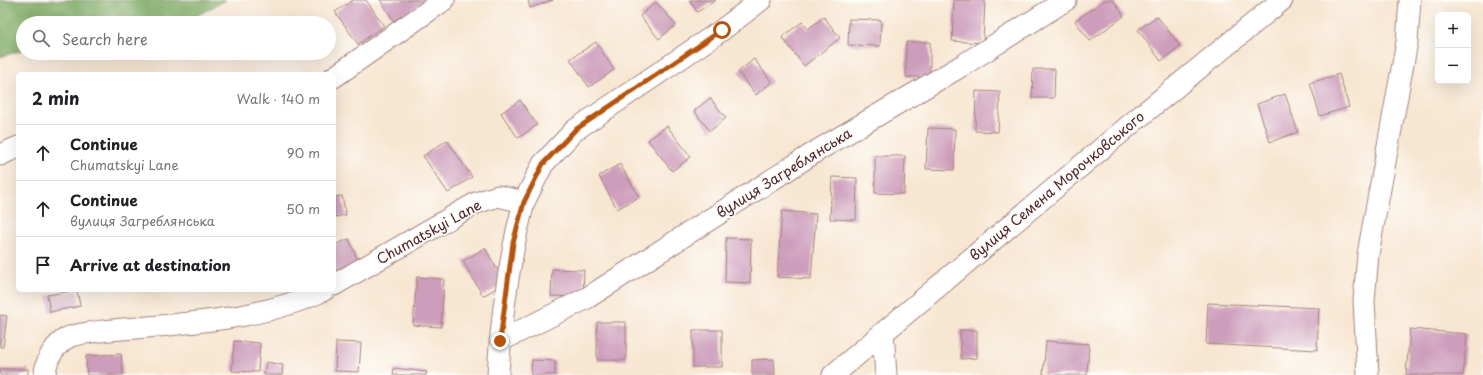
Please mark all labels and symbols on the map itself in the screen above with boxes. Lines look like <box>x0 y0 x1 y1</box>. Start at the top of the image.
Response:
route start <box>713 21 731 39</box>
street label: вулиця Семена Морочковського <box>965 106 1149 265</box>
street label: вулиця Загреблянська <box>712 122 856 223</box>
street label: Chumatskyi Lane <box>372 194 485 269</box>
route end <box>491 332 509 350</box>

